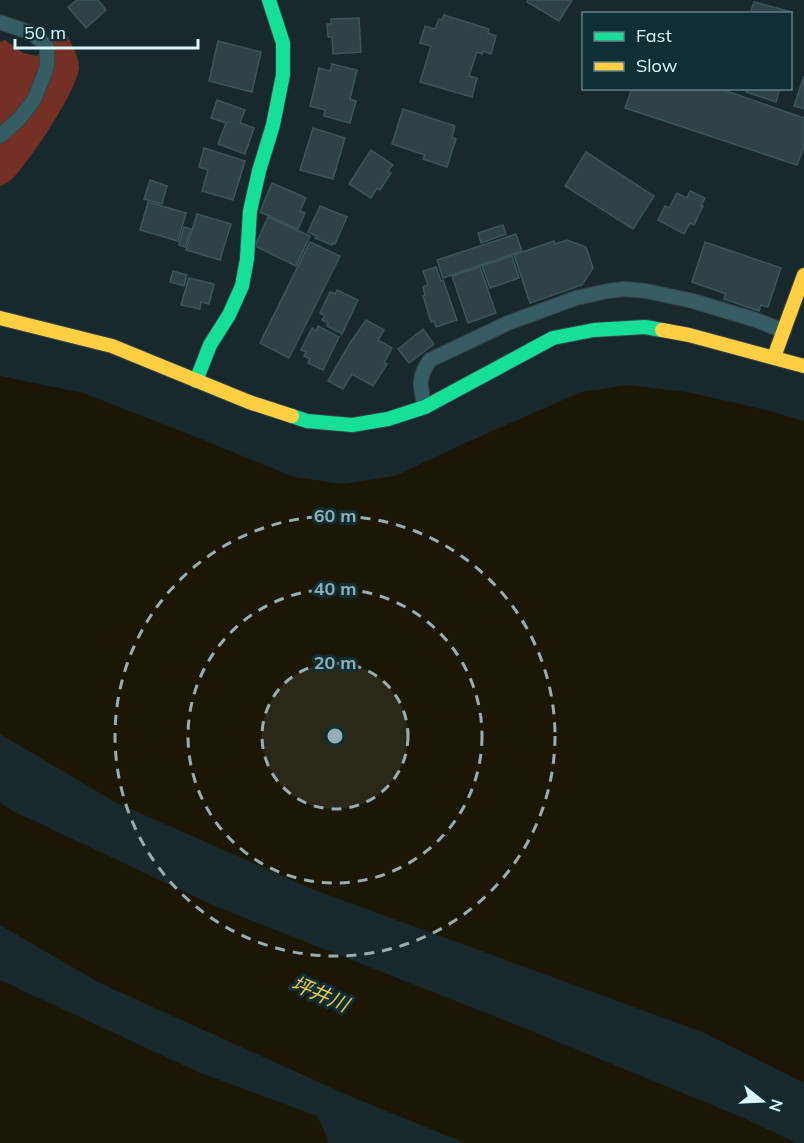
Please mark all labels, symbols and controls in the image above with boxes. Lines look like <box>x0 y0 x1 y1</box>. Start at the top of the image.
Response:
scale bar <box>15 12 198 50</box>
legend <box>582 12 792 90</box>
text: 50 m <box>24 21 66 44</box>
text: Fast <box>636 24 672 47</box>
text: Slow <box>636 54 678 77</box>
text: 60 m <box>314 504 356 527</box>
text: 40 m <box>314 577 356 600</box>
text: 20 m <box>314 651 356 674</box>
centre of rings <box>325 726 345 746</box>
water label: 坪井川 <box>288 970 355 1018</box>
north arrow <box>732 1071 792 1131</box>
text: N <box>765 1097 788 1114</box>

